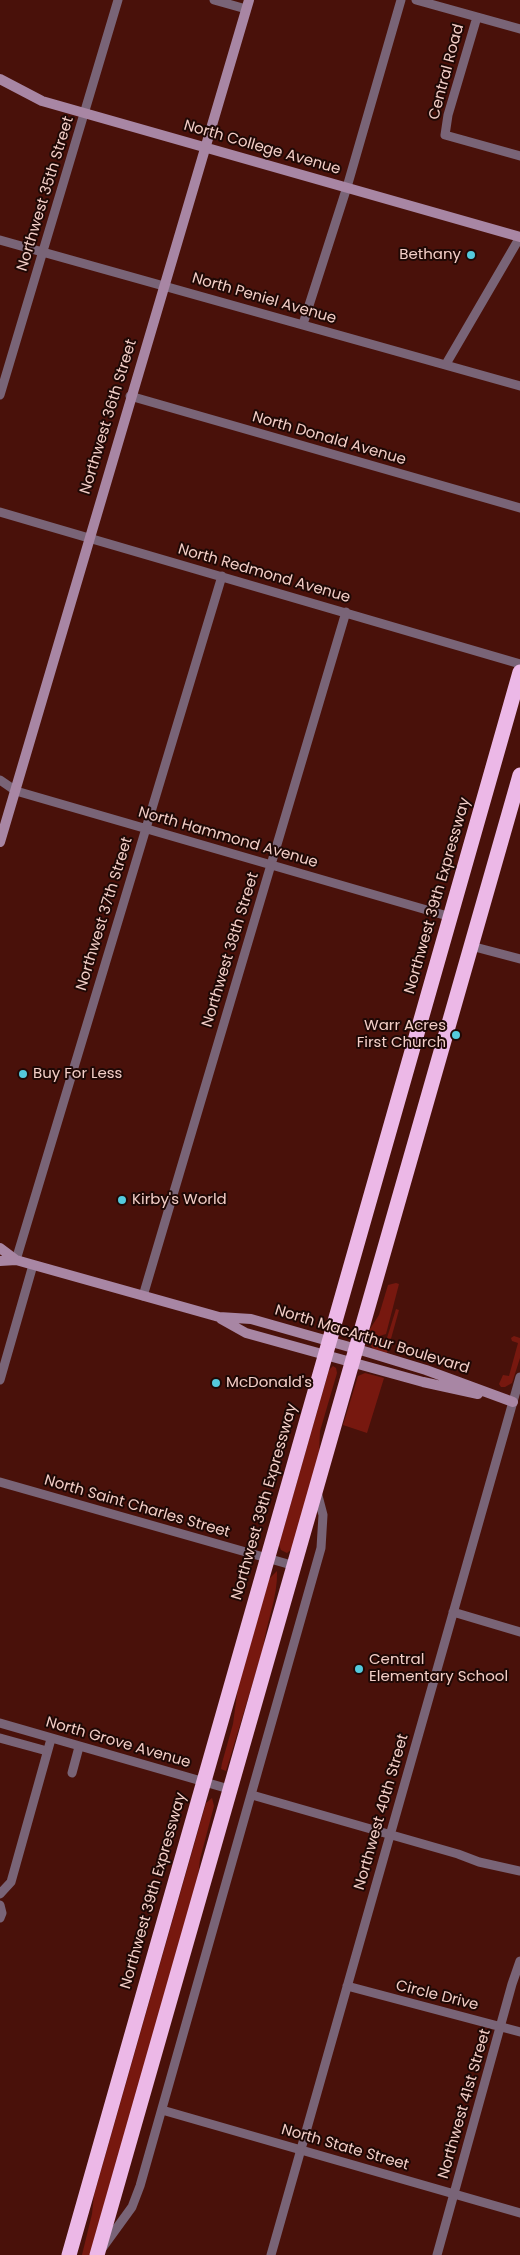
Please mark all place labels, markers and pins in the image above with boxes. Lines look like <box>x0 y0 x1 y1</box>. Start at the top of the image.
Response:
place label: Bethany <box>399 246 461 264</box>
marker: Bethany <box>465 249 477 261</box>
place label: Warr Acres First Church <box>357 1017 446 1052</box>
marker: Warr Acres First Church <box>450 1029 462 1041</box>
place label: Buy For Less <box>33 1065 122 1083</box>
marker: Buy For Less <box>17 1068 29 1080</box>
place label: Kirby's World <box>132 1191 227 1209</box>
marker: Kirby's World <box>116 1194 128 1206</box>
place label: McDonald's <box>226 1374 312 1392</box>
marker: McDonald's <box>210 1377 222 1389</box>
place label: Central Elementary School <box>369 1651 508 1686</box>
marker: Central Elementary School <box>353 1663 365 1675</box>

